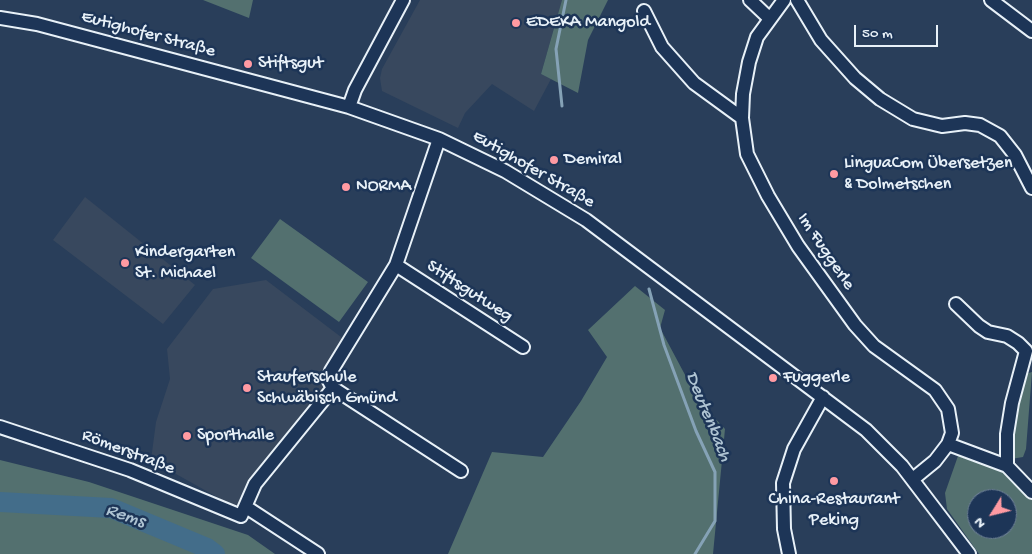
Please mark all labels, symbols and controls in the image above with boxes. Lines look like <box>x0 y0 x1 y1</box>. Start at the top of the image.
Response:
street label: Eutighofer Straße <box>79 7 217 63</box>
place label: EDEKA Mangold <box>526 12 650 34</box>
scale bar <box>857 15 941 47</box>
marker: EDEKA Mangold <box>510 17 522 29</box>
text: 50 m <box>862 25 893 43</box>
place label: Stiftsgut <box>258 53 323 75</box>
marker: Stiftsgut <box>242 58 254 70</box>
street label: Eutighofer Straße <box>468 126 598 214</box>
place label: Demiral <box>564 149 622 171</box>
place label: LinguaCom Übersetzen & Dolmetschen <box>844 153 1012 195</box>
marker: Demiral <box>548 154 560 166</box>
marker: LinguaCom Übersetzen & Dolmetschen <box>828 168 840 180</box>
place label: NORMA <box>356 176 411 198</box>
marker: NORMA <box>340 181 352 193</box>
street label: Im Fuggerle <box>791 209 859 295</box>
place label: Kindergarten St. Michael <box>135 242 235 284</box>
street label: Stiftsgutweg <box>422 256 516 328</box>
marker: Kindergarten St. Michael <box>119 257 131 269</box>
place label: Stauferschule Schwäbisch Gmünd <box>257 367 397 409</box>
place label: Fuggerle <box>783 367 850 389</box>
water label: Deutenbach <box>679 369 735 465</box>
marker: Fuggerle <box>767 372 779 384</box>
marker: Stauferschule Schwäbisch Gmünd <box>241 382 253 394</box>
street label: Römerstraße <box>78 425 178 481</box>
place label: Sporthalle <box>197 425 274 447</box>
marker: Sporthalle <box>181 430 193 442</box>
marker: China-Restaurant Peking <box>828 475 840 487</box>
place label: China-Restaurant Peking <box>769 489 899 532</box>
north arrow <box>967 489 1017 539</box>
water label: Rems <box>102 500 148 534</box>
text: N <box>971 514 990 531</box>

